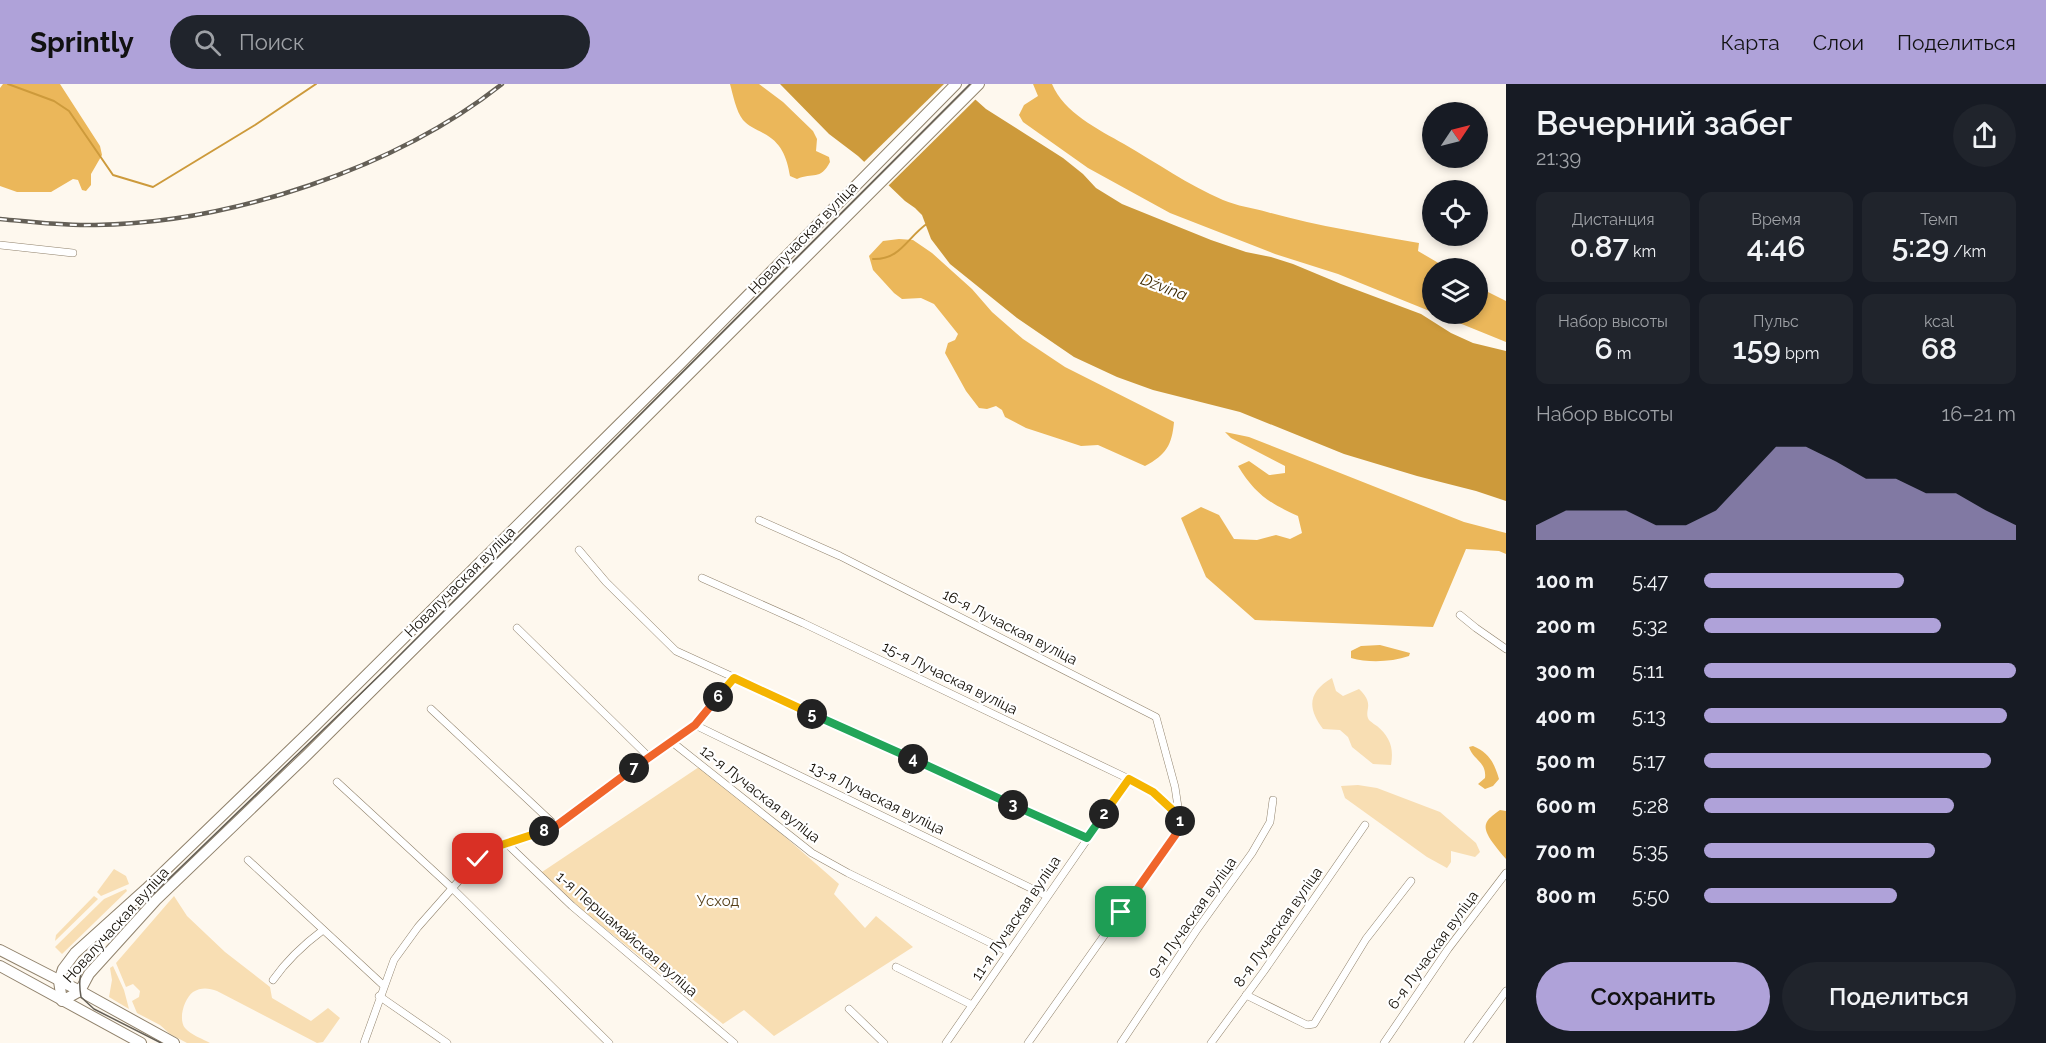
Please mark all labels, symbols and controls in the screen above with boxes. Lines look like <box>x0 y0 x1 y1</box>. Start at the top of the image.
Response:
search box <box>170 15 590 69</box>
text: Sprintly <box>30 26 134 59</box>
icon: search <box>191 26 224 59</box>
text: Поиск <box>239 29 304 55</box>
text: Карта <box>1721 30 1780 55</box>
text: Слои <box>1813 30 1864 55</box>
text: Поделиться <box>1897 30 2016 55</box>
north arrow <box>1422 102 1488 168</box>
map controls <box>1422 102 1488 324</box>
text: Вечерний забег <box>1536 104 1792 143</box>
button: share <box>1953 104 2016 167</box>
text: 21:39 <box>1536 146 1581 170</box>
street label: Новалучаская вуліца <box>745 178 861 298</box>
button: locate <box>1422 180 1488 246</box>
text: Дистанция <box>1572 210 1654 229</box>
text: Время <box>1751 210 1801 229</box>
text: Темп <box>1920 210 1958 229</box>
text: 0.87 <box>1570 229 1629 264</box>
text: 4:46 <box>1747 229 1805 264</box>
text: 5:29 <box>1892 229 1949 264</box>
text: km <box>1629 242 1656 261</box>
text: /km <box>1949 242 1986 261</box>
button: layers <box>1422 258 1488 324</box>
water label: Dźvina <box>1138 269 1190 305</box>
text: Набор высоты <box>1558 312 1668 331</box>
text: Пульс <box>1753 312 1799 331</box>
text: kcal <box>1924 312 1954 331</box>
text: 6 <box>1594 331 1613 366</box>
text: 159 <box>1733 331 1781 366</box>
text: 68 <box>1921 331 1957 366</box>
text: m <box>1613 344 1632 363</box>
text: bpm <box>1781 344 1819 363</box>
text: Набор высоты <box>1536 402 1673 426</box>
text: 16–21 m <box>1942 402 2016 426</box>
street label: Новалучаская вуліца <box>401 523 519 641</box>
text: 100 m <box>1536 569 1594 593</box>
text: 5:47 <box>1632 569 1668 593</box>
street label: 16-я Лучаская вуліца <box>940 585 1080 669</box>
text: 200 m <box>1536 614 1595 638</box>
text: 5:32 <box>1632 614 1668 638</box>
street label: 15-я Лучаская вуліца <box>880 637 1020 719</box>
text: 300 m <box>1536 659 1595 683</box>
text: 5:11 <box>1632 659 1664 683</box>
pin: 6 <box>703 682 733 712</box>
text: 6 <box>713 687 723 706</box>
pin: 5 <box>797 699 827 729</box>
text: 5 <box>808 704 816 723</box>
text: 400 m <box>1536 704 1595 728</box>
text: 5:13 <box>1632 704 1666 728</box>
street label: 12-я Лучаская вуліца <box>696 741 824 847</box>
pin: 4 <box>898 744 928 774</box>
text: 4 <box>908 749 918 768</box>
text: 500 m <box>1536 749 1595 773</box>
text: 5:17 <box>1632 749 1666 773</box>
pin: 7 <box>619 753 649 783</box>
street label: 13-я Лучаская вуліца <box>807 757 947 839</box>
text: 7 <box>630 758 638 777</box>
pin: 3 <box>998 790 1028 820</box>
text: 600 m <box>1536 794 1596 818</box>
text: 5:28 <box>1632 794 1669 818</box>
text: 3 <box>1009 795 1017 814</box>
pin: 2 <box>1089 799 1119 829</box>
text: 2 <box>1099 804 1109 823</box>
pin: 1 <box>1165 806 1195 836</box>
text: 1 <box>1176 811 1184 830</box>
pin: 8 <box>529 816 559 846</box>
text: 8 <box>539 821 549 840</box>
pin <box>452 833 503 884</box>
text: 700 m <box>1536 839 1595 863</box>
text: 5:35 <box>1632 839 1668 863</box>
icon: check <box>461 842 494 875</box>
street label: 11-я Лучаская вуліца <box>968 852 1064 984</box>
street label: 9-я Лучаская вуліца <box>1144 854 1240 980</box>
street label: Новалучаская вуліца <box>59 864 173 986</box>
street label: 8-я Лучаская вуліца <box>1230 864 1326 990</box>
street label: 1-я Першамайская вуліца <box>553 868 701 1000</box>
text: 800 m <box>1536 884 1596 908</box>
text: 5:50 <box>1632 884 1670 908</box>
pin <box>1095 886 1146 937</box>
street label: 6-я Лучаская вуліца <box>1384 887 1482 1013</box>
park label: Усход <box>697 892 740 910</box>
icon: arrive <box>1104 895 1137 928</box>
button: Сохранить <box>1536 962 1770 1031</box>
button: Поделиться <box>1782 962 2016 1031</box>

